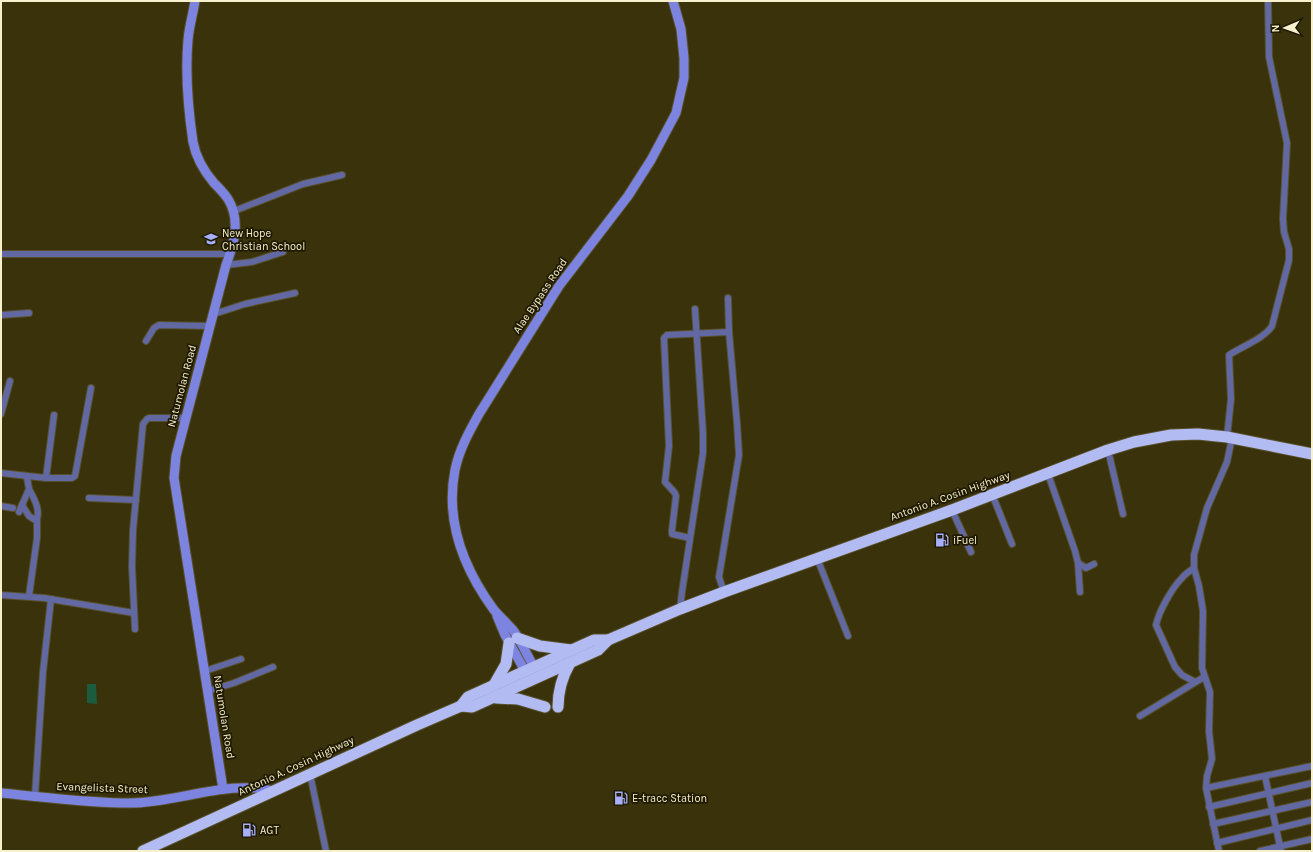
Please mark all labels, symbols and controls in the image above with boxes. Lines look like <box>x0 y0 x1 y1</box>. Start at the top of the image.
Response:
north arrow <box>1265 8 1305 48</box>
text: N <box>1269 24 1282 33</box>
place label: New Hope Christian School <box>222 227 305 253</box>
school or university icon: New Hope Christian School <box>203 231 219 247</box>
street label: Alae Bypass Road <box>510 256 570 336</box>
street label: Natumolan Road <box>165 344 199 428</box>
street label: Antonio A. Cosin Highway <box>888 468 1012 524</box>
fuel station icon: iFuel <box>934 532 950 548</box>
place label: iFuel <box>953 534 977 547</box>
street label: Natumolan Road <box>211 674 237 760</box>
street label: Antonio A. Cosin Highway <box>236 733 356 799</box>
street label: Evangelista Street <box>56 780 148 796</box>
fuel station icon: E-tracc Station <box>613 790 629 806</box>
place label: E-tracc Station <box>632 792 707 805</box>
fuel station icon: AGT <box>241 822 257 838</box>
place label: AGT <box>260 824 279 837</box>

